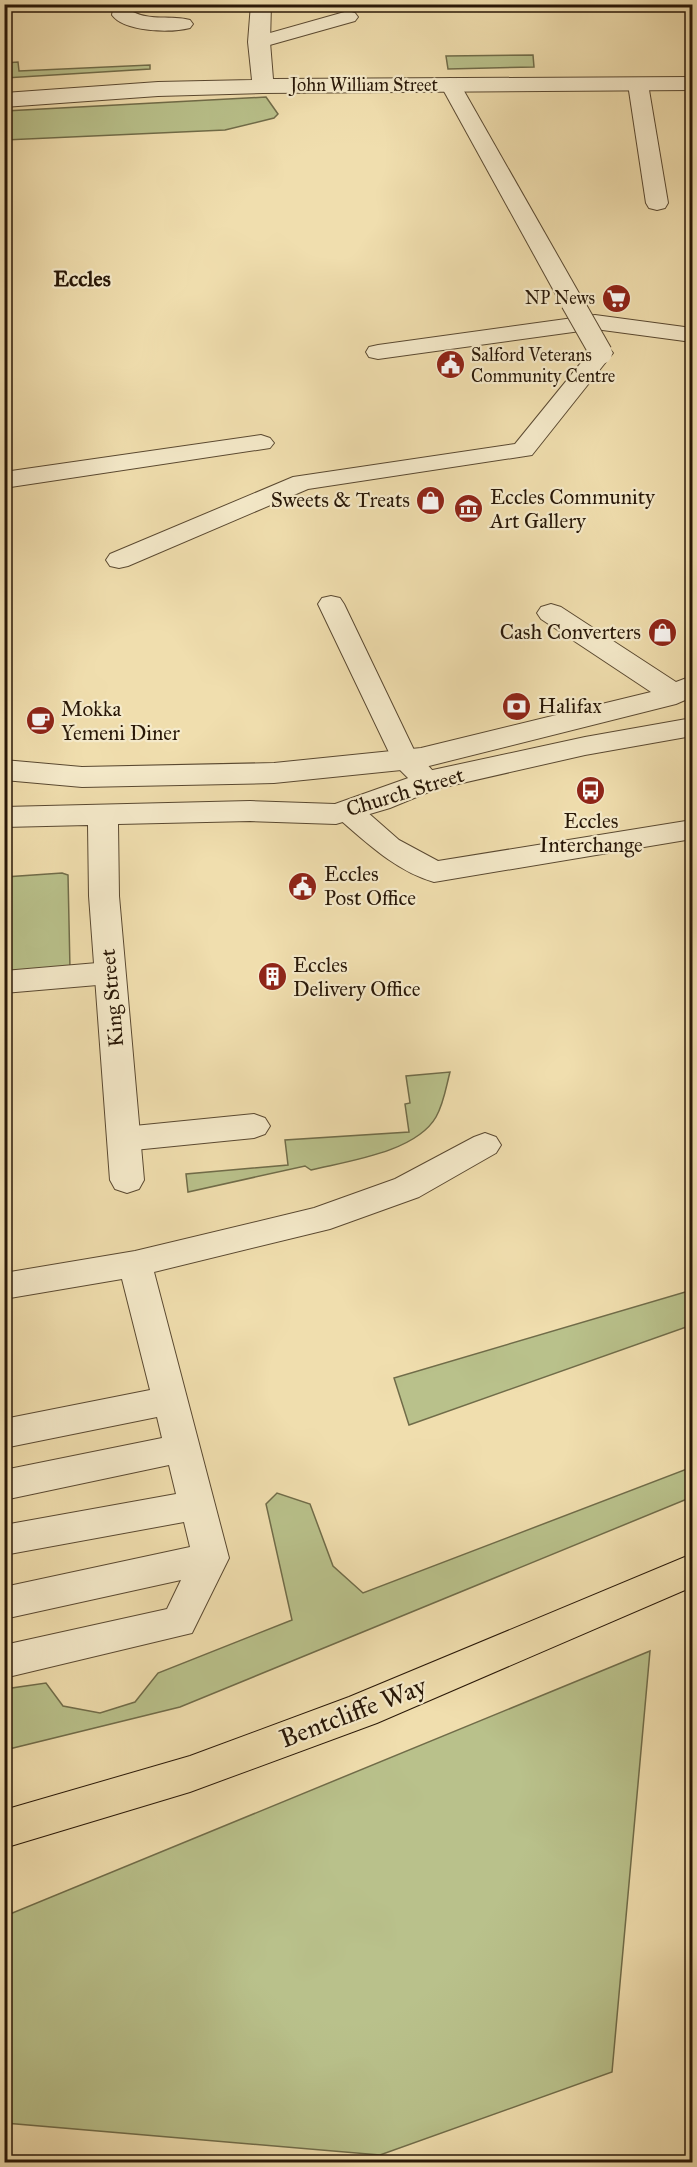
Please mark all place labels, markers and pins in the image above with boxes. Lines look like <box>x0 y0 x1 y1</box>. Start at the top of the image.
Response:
supermarket icon: NP News <box>600 282 632 314</box>
place label: NP News <box>525 287 595 309</box>
place label: Salford Veterans Community Centre <box>471 344 615 387</box>
public building icon: Salford Veterans Community Centre <box>434 349 466 381</box>
shop icon: Sweets & Treats <box>415 484 447 516</box>
place label: Eccles Community Art Gallery <box>489 484 656 534</box>
place label: Sweets & Treats <box>271 487 410 513</box>
museum icon: Eccles Community Art Gallery <box>453 493 485 525</box>
shop icon: Cash Converters <box>646 616 678 648</box>
place label: Cash Converters <box>500 619 641 645</box>
bank icon: Halifax <box>501 690 533 722</box>
place label: Halifax <box>538 693 602 719</box>
place label: Mokka Yemeni Diner <box>61 696 180 746</box>
cafe icon: Mokka Yemeni Diner <box>24 705 56 737</box>
bus stop icon: Eccles Interchange <box>575 774 607 806</box>
place label: Eccles Interchange <box>539 808 643 858</box>
place label: Eccles Post Office <box>324 861 416 911</box>
public building icon: Eccles Post Office <box>287 870 319 902</box>
place label: Eccles Delivery Office <box>293 952 421 1002</box>
building icon: Eccles Delivery Office <box>256 961 288 993</box>

